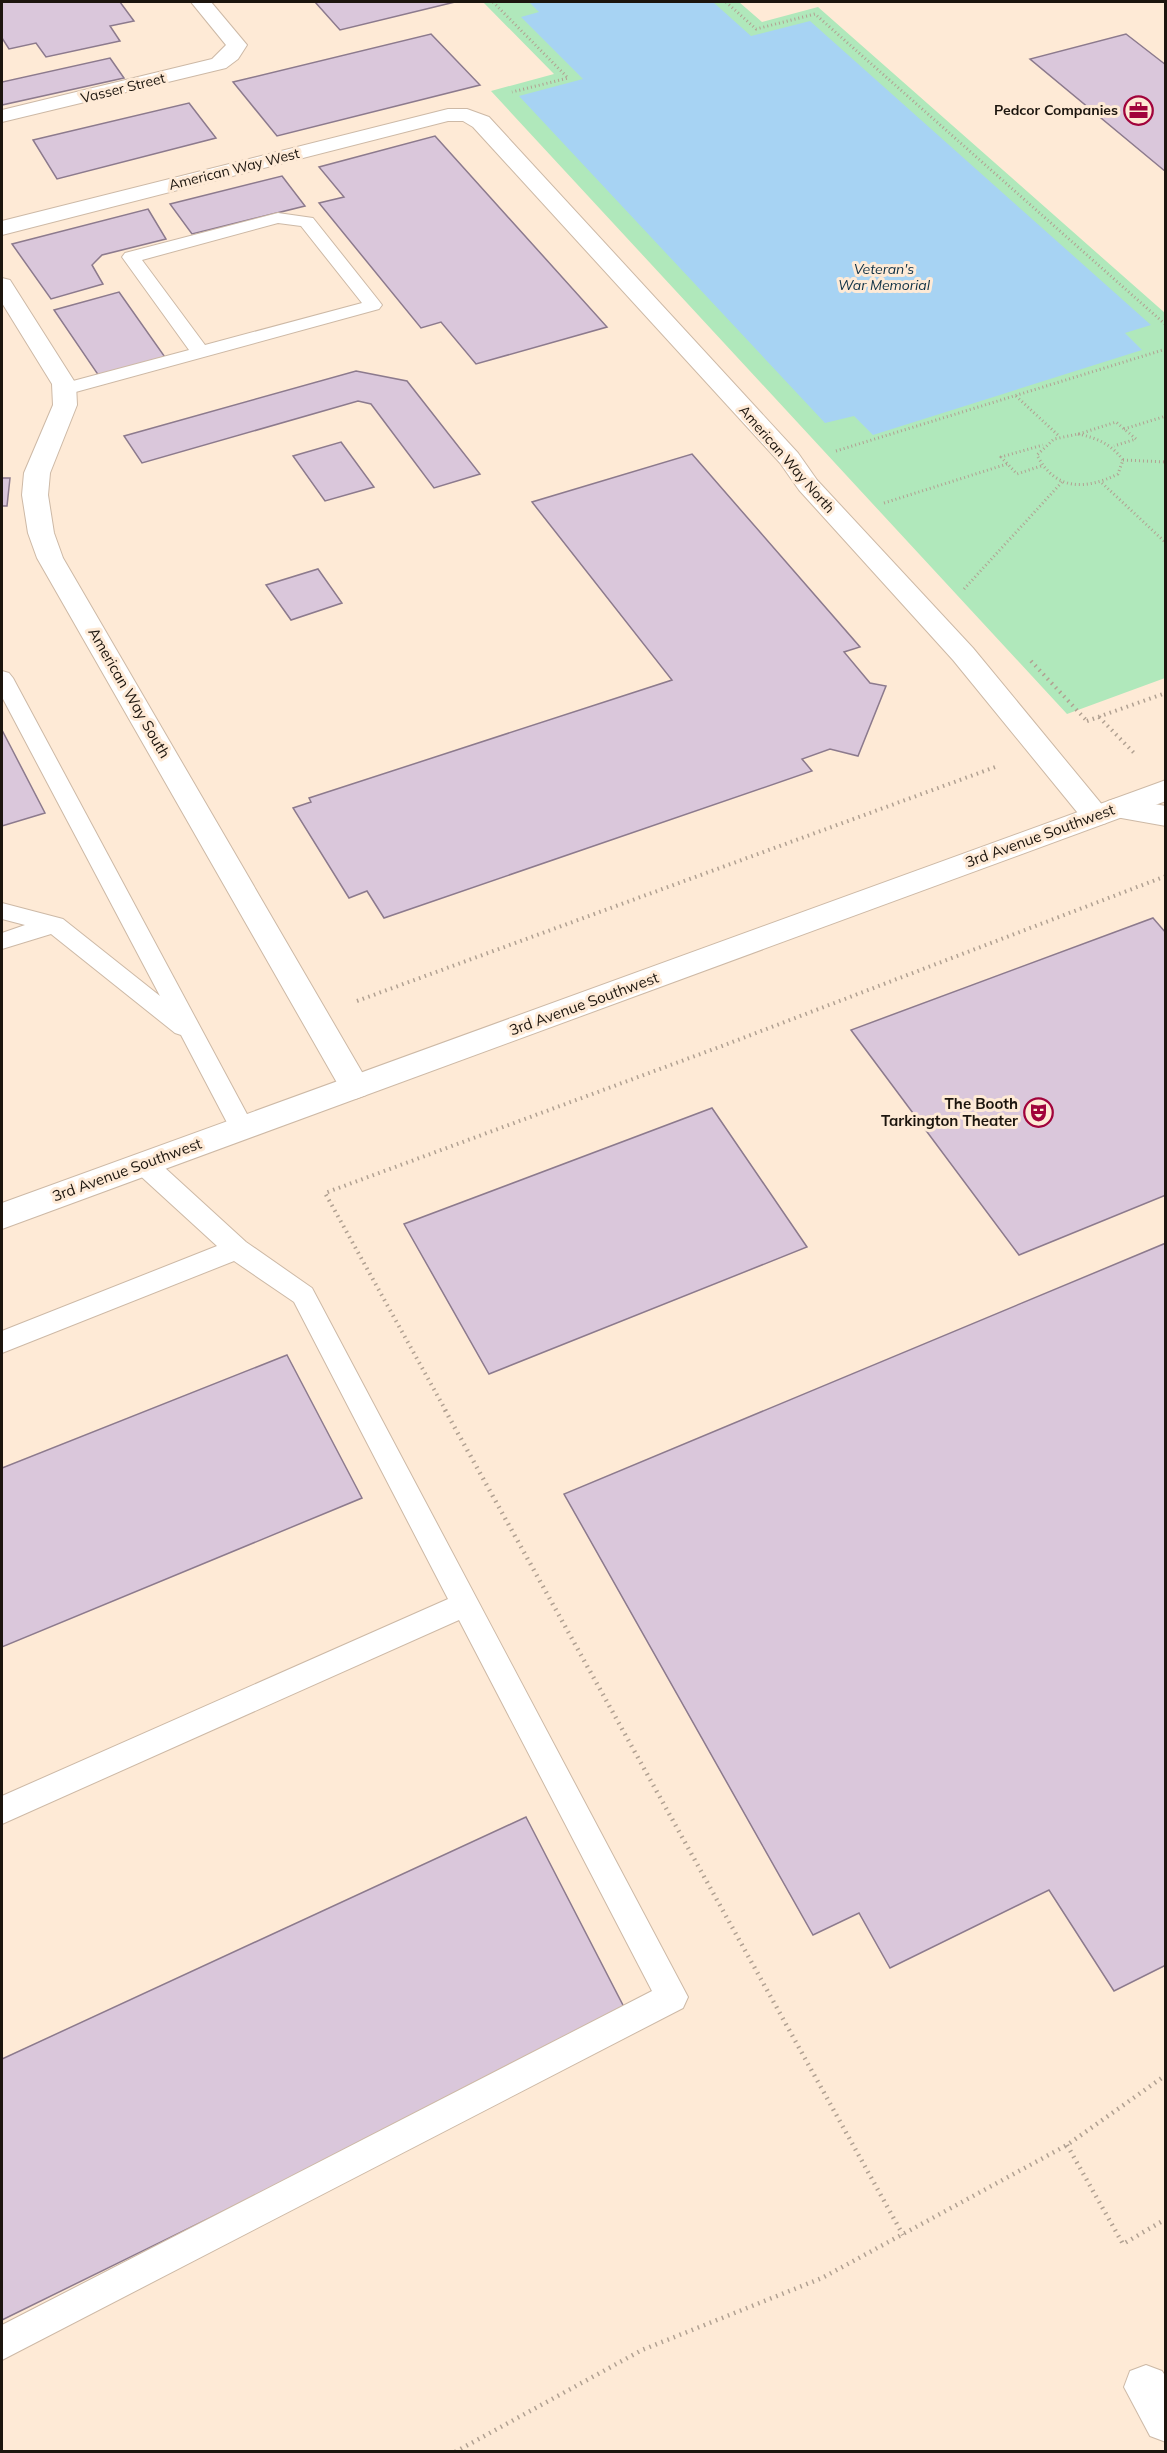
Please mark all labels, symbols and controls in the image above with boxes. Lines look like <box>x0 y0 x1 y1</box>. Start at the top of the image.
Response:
street label: Vasser Street <box>79 69 167 107</box>
office icon: Pedcor Companies <box>1123 94 1155 126</box>
place label: Pedcor Companies <box>994 101 1118 119</box>
street label: American Way West <box>167 144 301 194</box>
water label: Veteran's War Memorial <box>838 260 931 294</box>
street label: American Way North <box>735 401 839 517</box>
street label: American Way South <box>84 624 175 761</box>
street label: 3rd Avenue Southwest <box>962 800 1117 871</box>
street label: 3rd Avenue Southwest <box>506 968 661 1039</box>
place label: The Booth Tarkington Theater <box>881 1094 1018 1130</box>
theatre icon: The Booth Tarkington Theater <box>1023 1097 1055 1129</box>
street label: 3rd Avenue Southwest <box>49 1134 204 1205</box>

